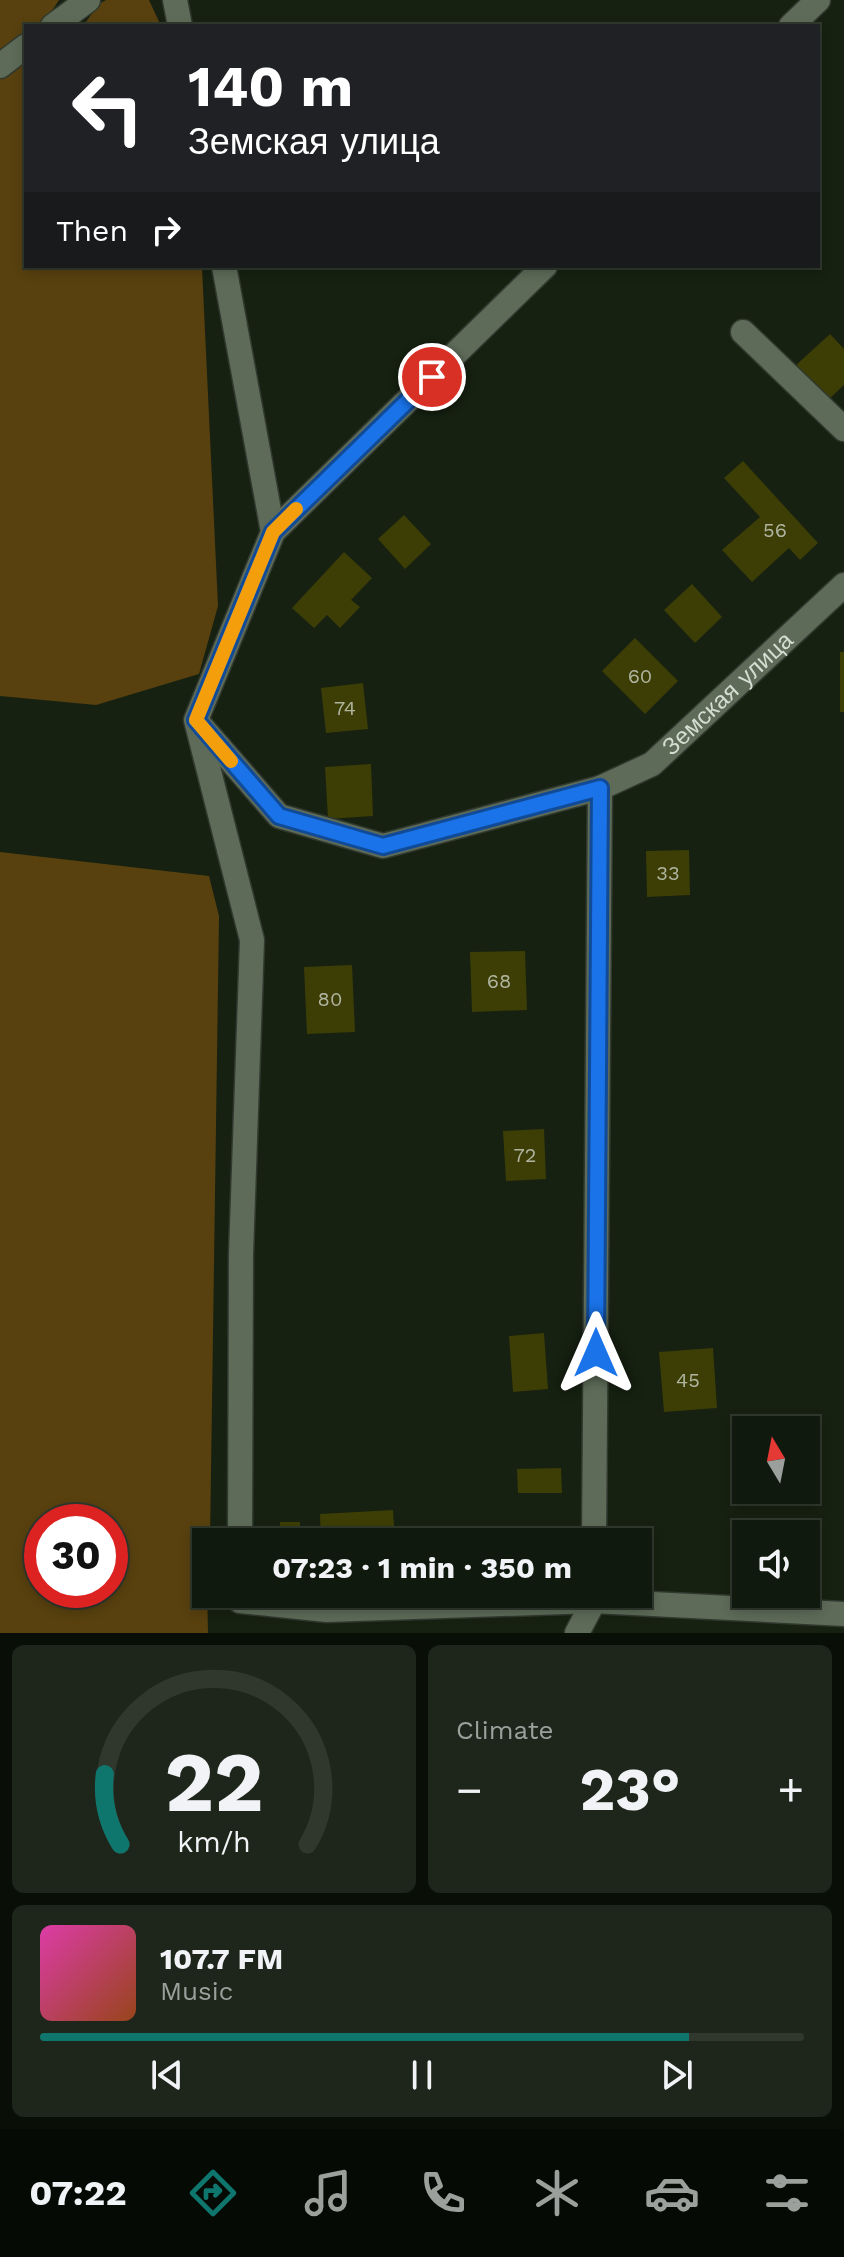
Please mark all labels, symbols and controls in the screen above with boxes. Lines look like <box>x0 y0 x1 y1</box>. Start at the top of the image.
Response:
text: 140 m <box>188 54 353 120</box>
icon: left <box>56 56 160 160</box>
text: Земская улица <box>188 121 440 163</box>
icon: right <box>144 208 188 252</box>
text: Then <box>56 213 128 248</box>
pin <box>398 343 466 411</box>
icon: arrive <box>410 355 454 399</box>
house number: 56 <box>763 518 787 542</box>
street label: Земская улица <box>657 626 799 761</box>
house number: 60 <box>628 664 652 688</box>
house number: 74 <box>334 696 356 720</box>
house number: 33 <box>656 861 680 885</box>
house number: 68 <box>487 969 511 993</box>
house number: 80 <box>318 987 342 1011</box>
house number: 72 <box>514 1143 536 1167</box>
position arrow <box>554 1311 638 1395</box>
house number: 45 <box>676 1368 700 1392</box>
north arrow <box>732 1416 820 1504</box>
map controls <box>732 1416 820 1608</box>
speed limit sign: 30 <box>24 1504 128 1608</box>
button: sound <box>732 1520 820 1608</box>
text: 07:23 · 1 min · 350 m <box>272 1550 572 1585</box>
text: Climate <box>456 1715 554 1745</box>
text: 22 <box>164 1734 264 1831</box>
text: 23° <box>579 1754 681 1825</box>
text: − <box>456 1764 483 1816</box>
text: + <box>777 1764 804 1816</box>
text: km/h <box>177 1825 251 1859</box>
text: 107.7 FM <box>160 1941 283 1976</box>
text: Music <box>160 1976 233 2006</box>
icon: previous <box>145 2053 189 2097</box>
icon: pause <box>400 2053 444 2097</box>
icon: next <box>655 2053 699 2097</box>
icon: directions <box>185 2165 241 2221</box>
icon: music <box>300 2165 356 2221</box>
icon: phone <box>415 2165 471 2221</box>
icon: climate <box>529 2165 585 2221</box>
icon: car <box>644 2165 700 2221</box>
icon: filters <box>759 2165 815 2221</box>
text: 07:22 <box>29 2172 127 2214</box>

